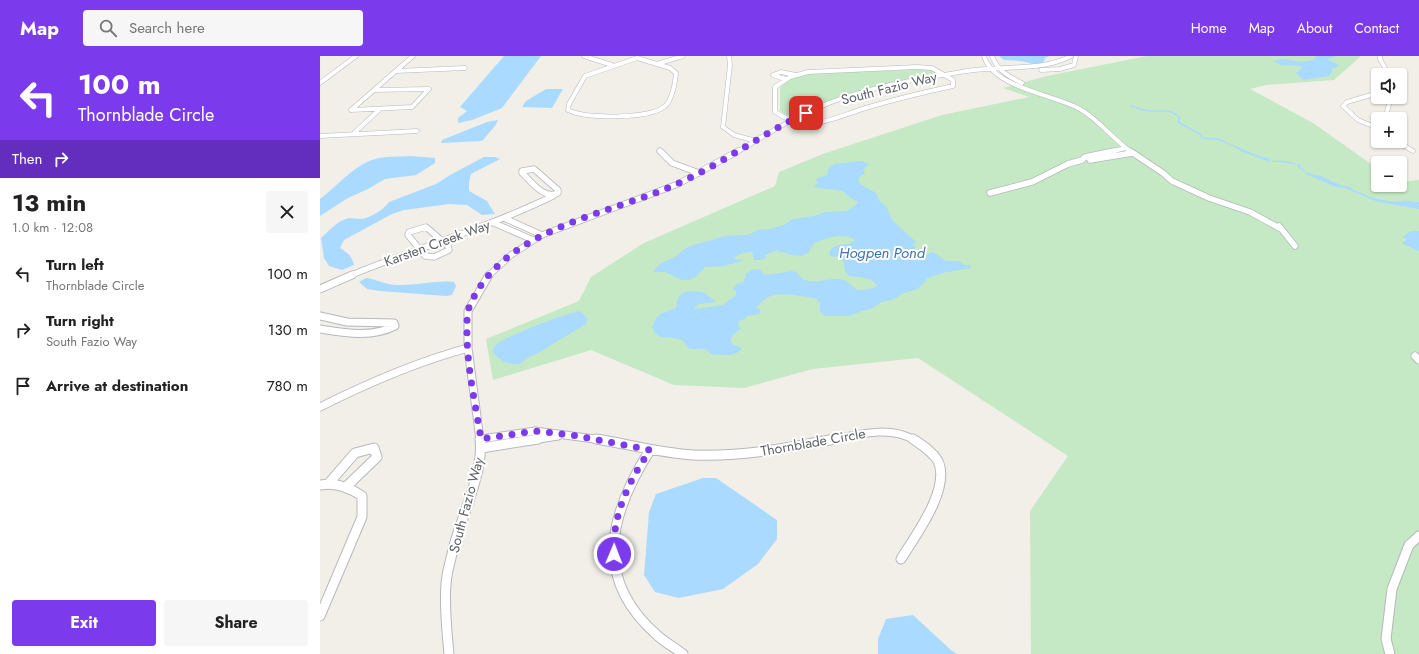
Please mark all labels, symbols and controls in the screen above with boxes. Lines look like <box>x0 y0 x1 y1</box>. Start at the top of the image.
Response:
search box <box>83 10 363 46</box>
text: Map <box>20 15 59 42</box>
icon: search <box>97 17 119 39</box>
text: Search here <box>129 17 205 39</box>
text: Home <box>1191 18 1227 38</box>
text: Map <box>1249 18 1275 38</box>
text: About <box>1297 18 1332 38</box>
text: Contact <box>1354 18 1399 38</box>
text: 100 m <box>78 64 161 105</box>
street label: South Fazio Way <box>839 66 940 110</box>
map controls <box>1371 68 1407 192</box>
button: sound <box>1371 68 1407 104</box>
icon: left <box>12 72 64 124</box>
pin <box>789 96 823 130</box>
text: Thornblade Circle <box>78 102 214 128</box>
icon: arrive <box>795 102 817 124</box>
button: + <box>1371 112 1407 148</box>
text: Then <box>12 148 42 170</box>
icon: right <box>50 148 72 170</box>
button: − <box>1371 156 1407 192</box>
text: 13 min <box>12 185 86 220</box>
button: close <box>266 191 308 233</box>
street label: Karsten Creek Way <box>381 214 494 271</box>
text: 1.0 km · 12:08 <box>12 218 93 237</box>
water label: Hogpen Pond <box>839 242 926 264</box>
text: Turn left <box>46 254 104 276</box>
icon: left <box>12 263 34 285</box>
text: 100 m <box>267 263 308 285</box>
text: Thornblade Circle <box>46 276 144 295</box>
text: Turn right <box>46 310 114 332</box>
icon: right <box>12 319 34 341</box>
text: 130 m <box>268 319 308 341</box>
text: South Fazio Way <box>46 332 137 351</box>
icon: arrive <box>12 375 34 397</box>
text: Arrive at destination <box>46 375 188 397</box>
text: 780 m <box>267 375 308 397</box>
street label: Thornblade Circle <box>759 423 867 461</box>
street label: South Fazio Way <box>444 454 489 555</box>
position arrow <box>593 533 635 575</box>
button: Exit <box>12 600 156 646</box>
button: Share <box>164 600 308 646</box>

